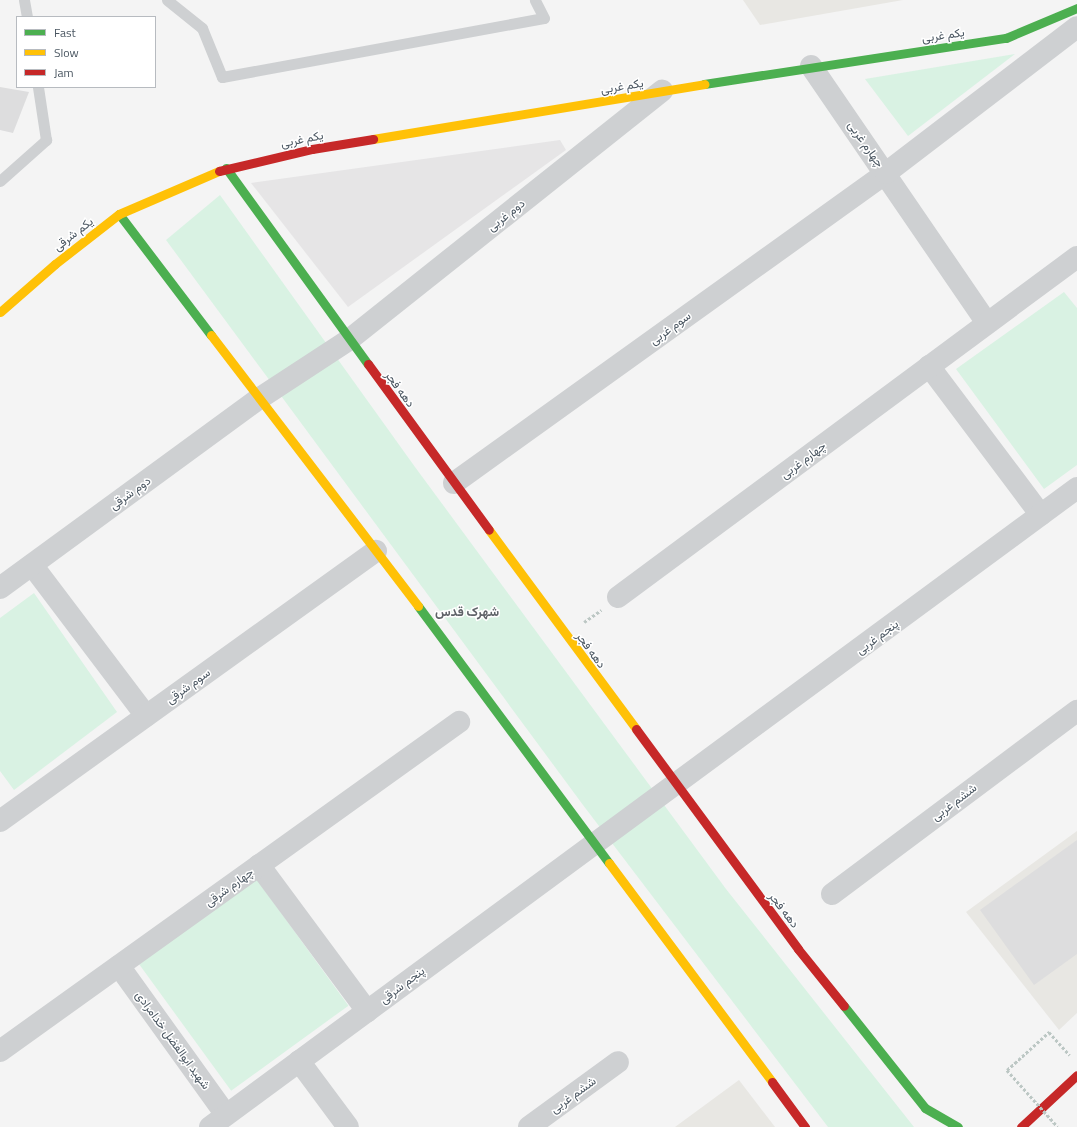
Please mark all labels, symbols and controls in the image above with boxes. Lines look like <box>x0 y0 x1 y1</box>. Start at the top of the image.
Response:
legend <box>16 16 156 88</box>
text: Fast <box>54 23 76 42</box>
street label: یکم غربی <box>921 25 965 45</box>
text: Slow <box>54 43 79 62</box>
text: Jam <box>54 63 74 82</box>
street label: یکم غربی <box>600 76 644 96</box>
street label: چهارم غربی <box>845 118 887 170</box>
street label: یکم غربی <box>279 128 325 150</box>
street label: دوم غربی <box>484 196 528 234</box>
street label: یکم شرقی <box>50 214 96 254</box>
street label: سوم غربی <box>647 308 693 348</box>
street label: دهه فجر <box>382 368 418 410</box>
street label: چهارم غربی <box>777 438 829 482</box>
street label: دوم شرقی <box>107 473 153 513</box>
district label: شهرک قدس <box>435 603 499 619</box>
street label: پنجم غربی <box>853 616 901 658</box>
street label: دهه فجر <box>573 629 609 671</box>
street label: سوم شرقی <box>163 665 213 707</box>
street label: ششم غربی <box>929 780 979 824</box>
street label: چهارم شرقی <box>202 865 256 909</box>
street label: دهه فجر <box>766 889 802 931</box>
street label: پنجم شرقی <box>377 963 427 1007</box>
street label: شهید ابوالفضل خدامرادی <box>132 988 214 1092</box>
street label: ششم غربی <box>547 1074 599 1116</box>

